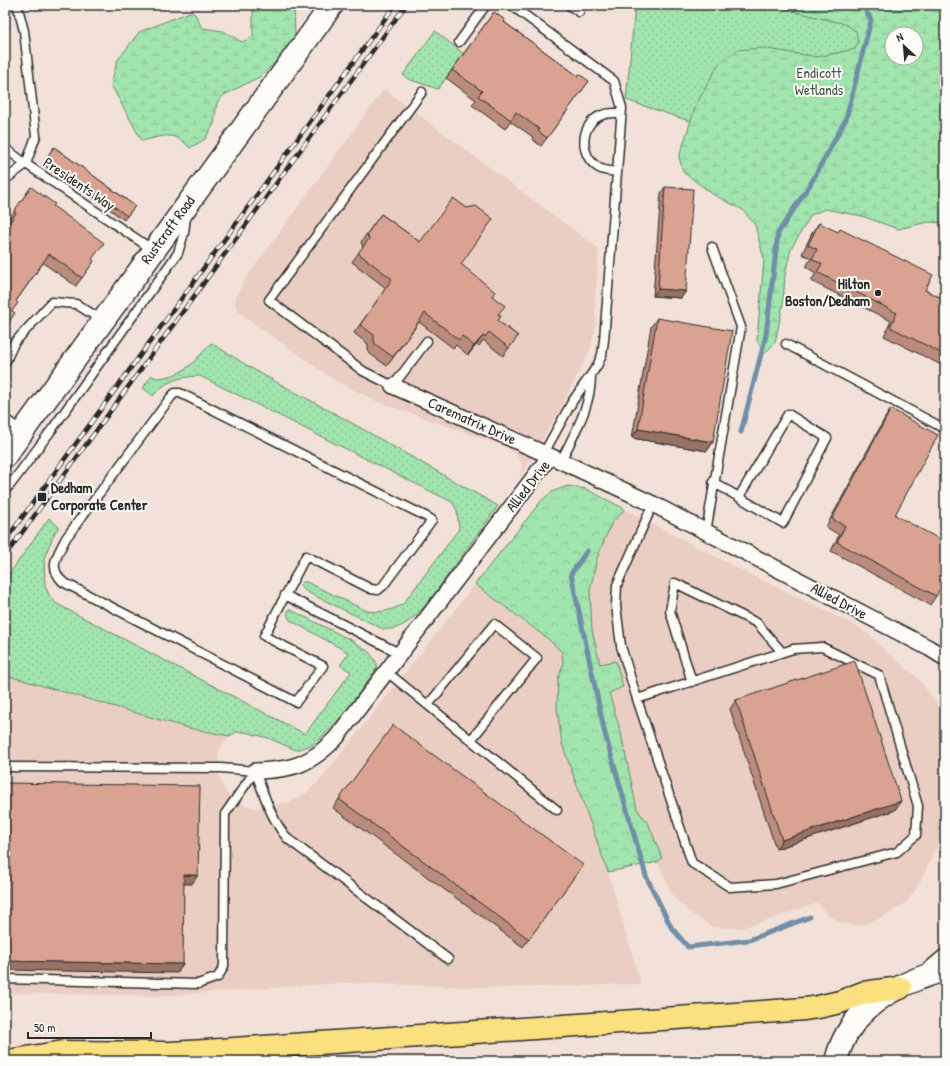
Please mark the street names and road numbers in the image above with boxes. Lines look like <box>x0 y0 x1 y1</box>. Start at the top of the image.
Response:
street label: Presidents Way <box>39 152 119 215</box>
street label: Rustcraft Road <box>136 191 200 268</box>
street label: Carematrix Drive <box>425 392 520 449</box>
street label: Allied Drive <box>501 455 555 516</box>
street label: Allied Drive <box>808 577 871 624</box>

